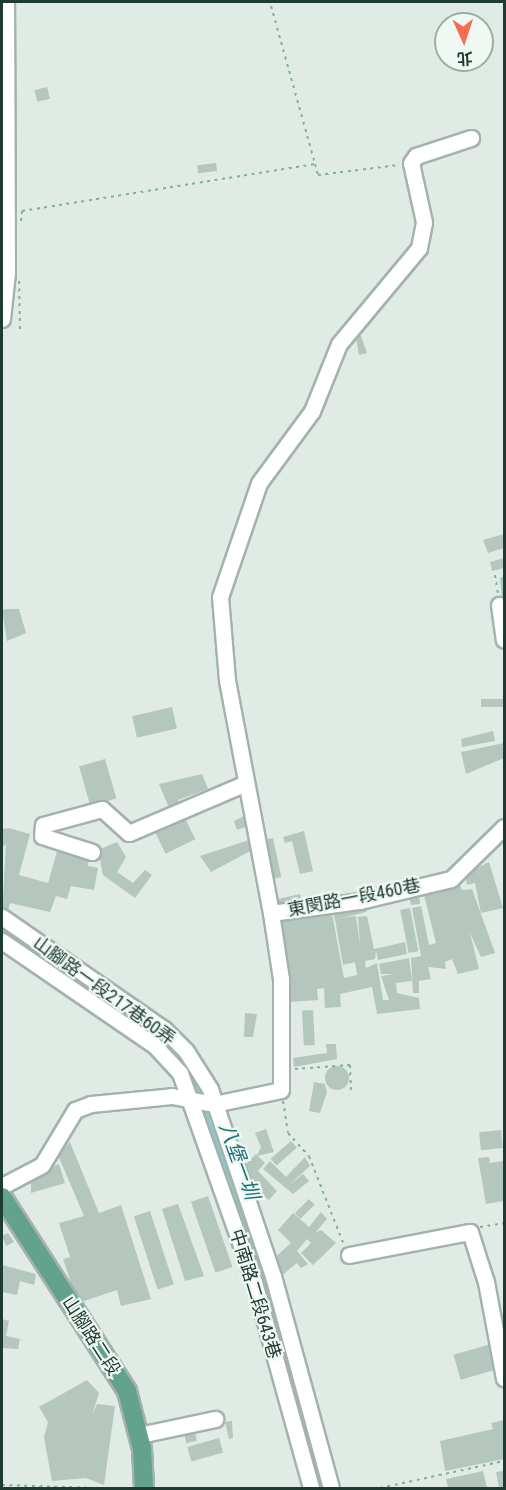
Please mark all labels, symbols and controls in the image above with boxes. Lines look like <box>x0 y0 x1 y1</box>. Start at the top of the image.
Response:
north arrow <box>434 12 494 72</box>
text: 北 <box>456 49 473 68</box>
street label: 東閔路一段460巷 <box>286 875 422 921</box>
street label: 山腳路一段217巷60弄 <box>29 932 179 1050</box>
water label: 八堡一圳 <box>214 1119 264 1203</box>
street label: 中南路二段643巷 <box>225 1226 285 1362</box>
street label: 山腳路二段 <box>57 1292 125 1380</box>

